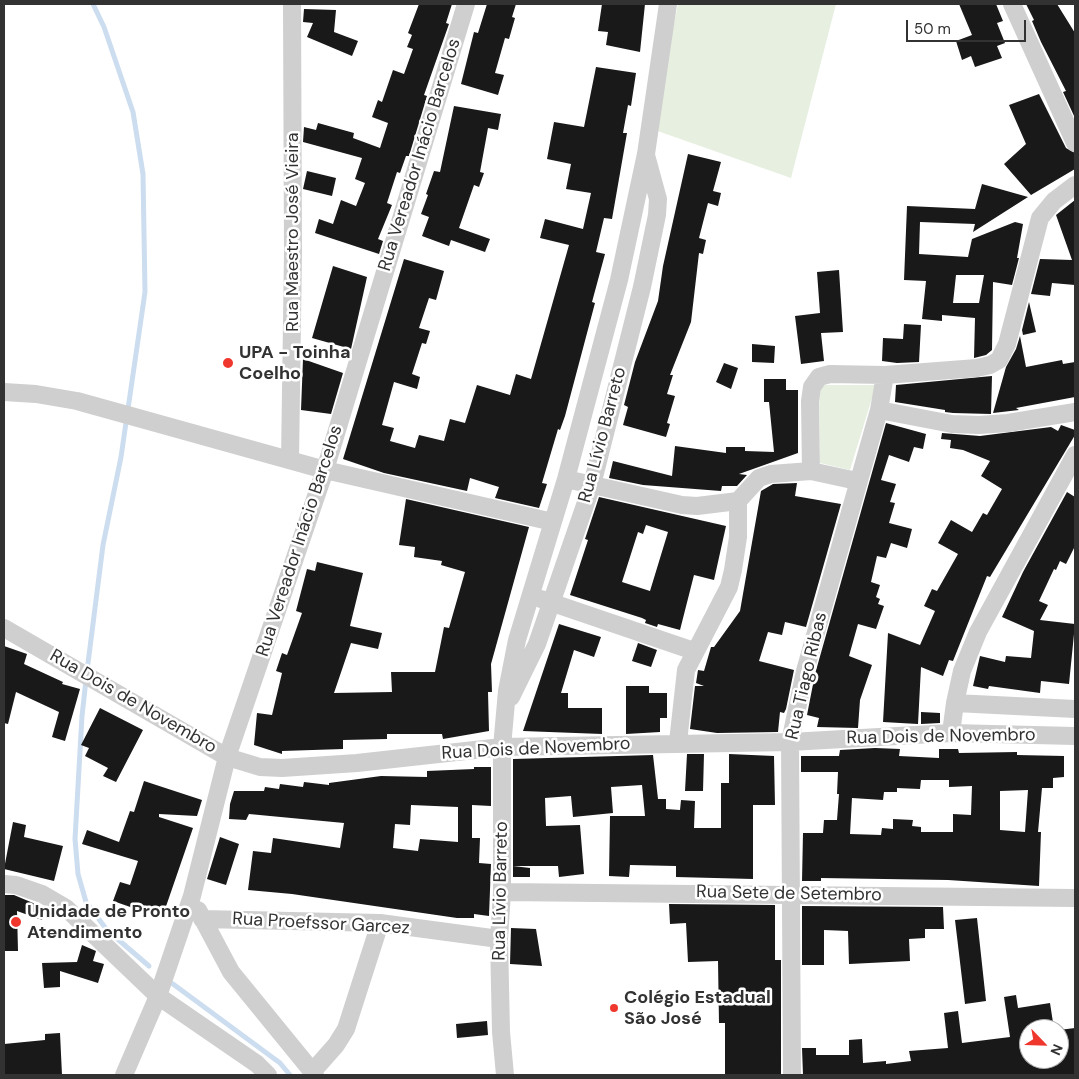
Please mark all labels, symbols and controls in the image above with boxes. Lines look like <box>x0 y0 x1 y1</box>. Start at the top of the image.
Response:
scale bar <box>909 10 1029 42</box>
text: 50 m <box>914 19 951 39</box>
street label: Rua Vereador Inácio Barcelos <box>374 36 466 274</box>
street label: Rua Maestro José Vieira <box>282 132 304 332</box>
place label: UPA - Toinha Coelho <box>239 342 350 384</box>
marker: UPA - Toinha Coelho <box>221 356 235 370</box>
street label: Rua Lívio Barreto <box>575 365 631 505</box>
street label: Rua Vereador Inácio Barcelos <box>252 423 348 659</box>
street label: Rua Tiago Ribas <box>782 610 832 742</box>
street label: Rua Dois de Novembro <box>46 645 220 759</box>
street label: Rua Dois de Novembro <box>846 725 1036 749</box>
street label: Rua Dois de Novembro <box>441 733 631 765</box>
street label: Rua Lívio Barreto <box>489 821 513 961</box>
street label: Rua Sete de Setembro <box>696 882 882 906</box>
place label: Unidade de Pronto Atendimento <box>27 901 190 944</box>
street label: Rua Proefssor Garcez <box>232 909 410 939</box>
marker: Unidade de Pronto Atendimento <box>9 915 23 929</box>
place label: Colégio Estadual São José <box>624 987 771 1030</box>
marker: Colégio Estadual São José <box>608 1002 620 1014</box>
north arrow <box>1019 1019 1069 1069</box>
text: N <box>1046 1041 1067 1058</box>

